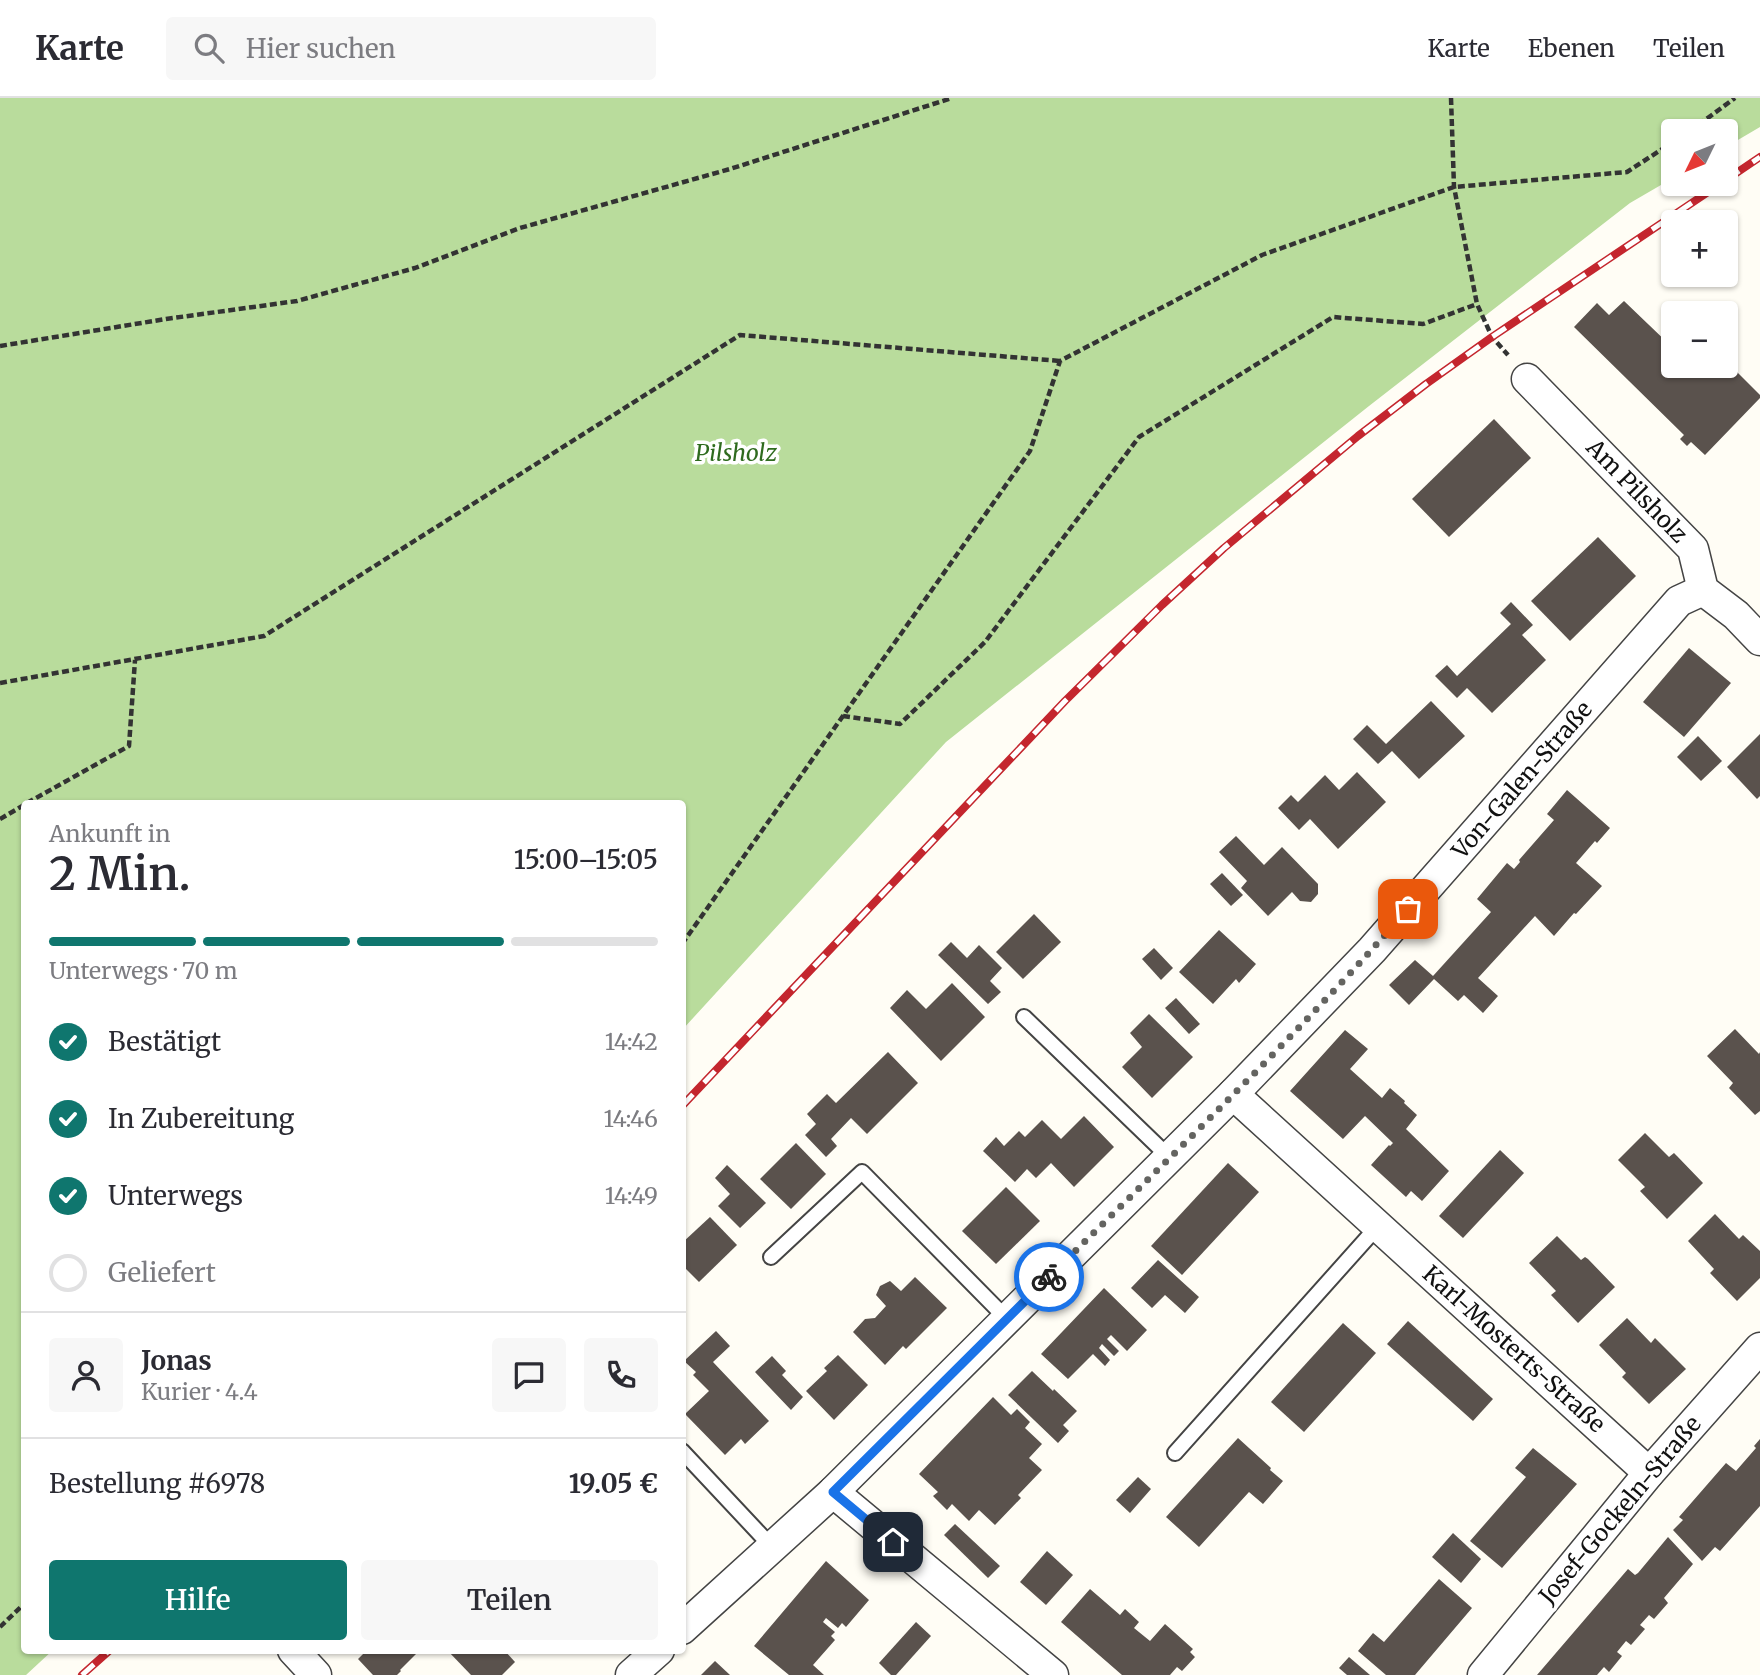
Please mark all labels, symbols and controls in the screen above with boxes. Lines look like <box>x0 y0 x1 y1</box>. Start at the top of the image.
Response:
search box <box>166 17 656 80</box>
text: Karte <box>35 28 124 69</box>
icon: search <box>190 29 228 67</box>
text: Hier suchen <box>246 32 396 65</box>
text: Karte <box>1427 33 1490 64</box>
text: Ebenen <box>1528 33 1615 64</box>
text: Teilen <box>1653 33 1725 64</box>
north arrow <box>1661 119 1738 196</box>
map controls <box>1661 119 1738 378</box>
button: + <box>1661 210 1738 287</box>
button: − <box>1661 301 1738 378</box>
street label: Am Pilsholz <box>1580 432 1694 549</box>
park label: Pilsholz <box>695 438 777 467</box>
street label: Von-Galen-Straße <box>1445 695 1598 865</box>
text: Ankunft in <box>49 819 171 848</box>
text: 15:00–15:05 <box>514 843 658 876</box>
text: 2 Min. <box>49 845 190 903</box>
pin <box>1378 879 1438 939</box>
icon: bag <box>1389 890 1427 928</box>
text: Unterwegs · 70 m <box>49 956 238 985</box>
icon: check <box>49 1023 87 1061</box>
text: Bestätigt <box>108 1025 221 1058</box>
text: 14:42 <box>605 1027 658 1056</box>
icon: check <box>49 1100 87 1138</box>
text: In Zubereitung <box>108 1102 294 1135</box>
text: 14:46 <box>604 1104 658 1133</box>
icon: check <box>49 1177 87 1215</box>
text: Unterwegs <box>108 1179 243 1212</box>
text: 14:49 <box>605 1181 658 1210</box>
courier <box>1014 1242 1084 1312</box>
text: Geliefert <box>108 1256 216 1289</box>
icon: bike <box>1030 1258 1068 1296</box>
street label: Karl-Mosterts-Straße <box>1417 1259 1612 1438</box>
button: person <box>49 1338 123 1412</box>
button: chat <box>492 1338 566 1412</box>
button: phone <box>584 1338 658 1412</box>
text: Jonas <box>141 1344 212 1377</box>
text: Kurier · 4.4 <box>141 1377 258 1406</box>
street label: Josef-Gockeln-Straße <box>1532 1410 1707 1610</box>
text: Bestellung #6978 <box>49 1467 265 1500</box>
text: 19.05 € <box>569 1467 658 1500</box>
pin <box>863 1512 923 1572</box>
icon: home <box>874 1523 912 1561</box>
button: Hilfe <box>49 1560 347 1640</box>
button: Teilen <box>361 1560 658 1640</box>

